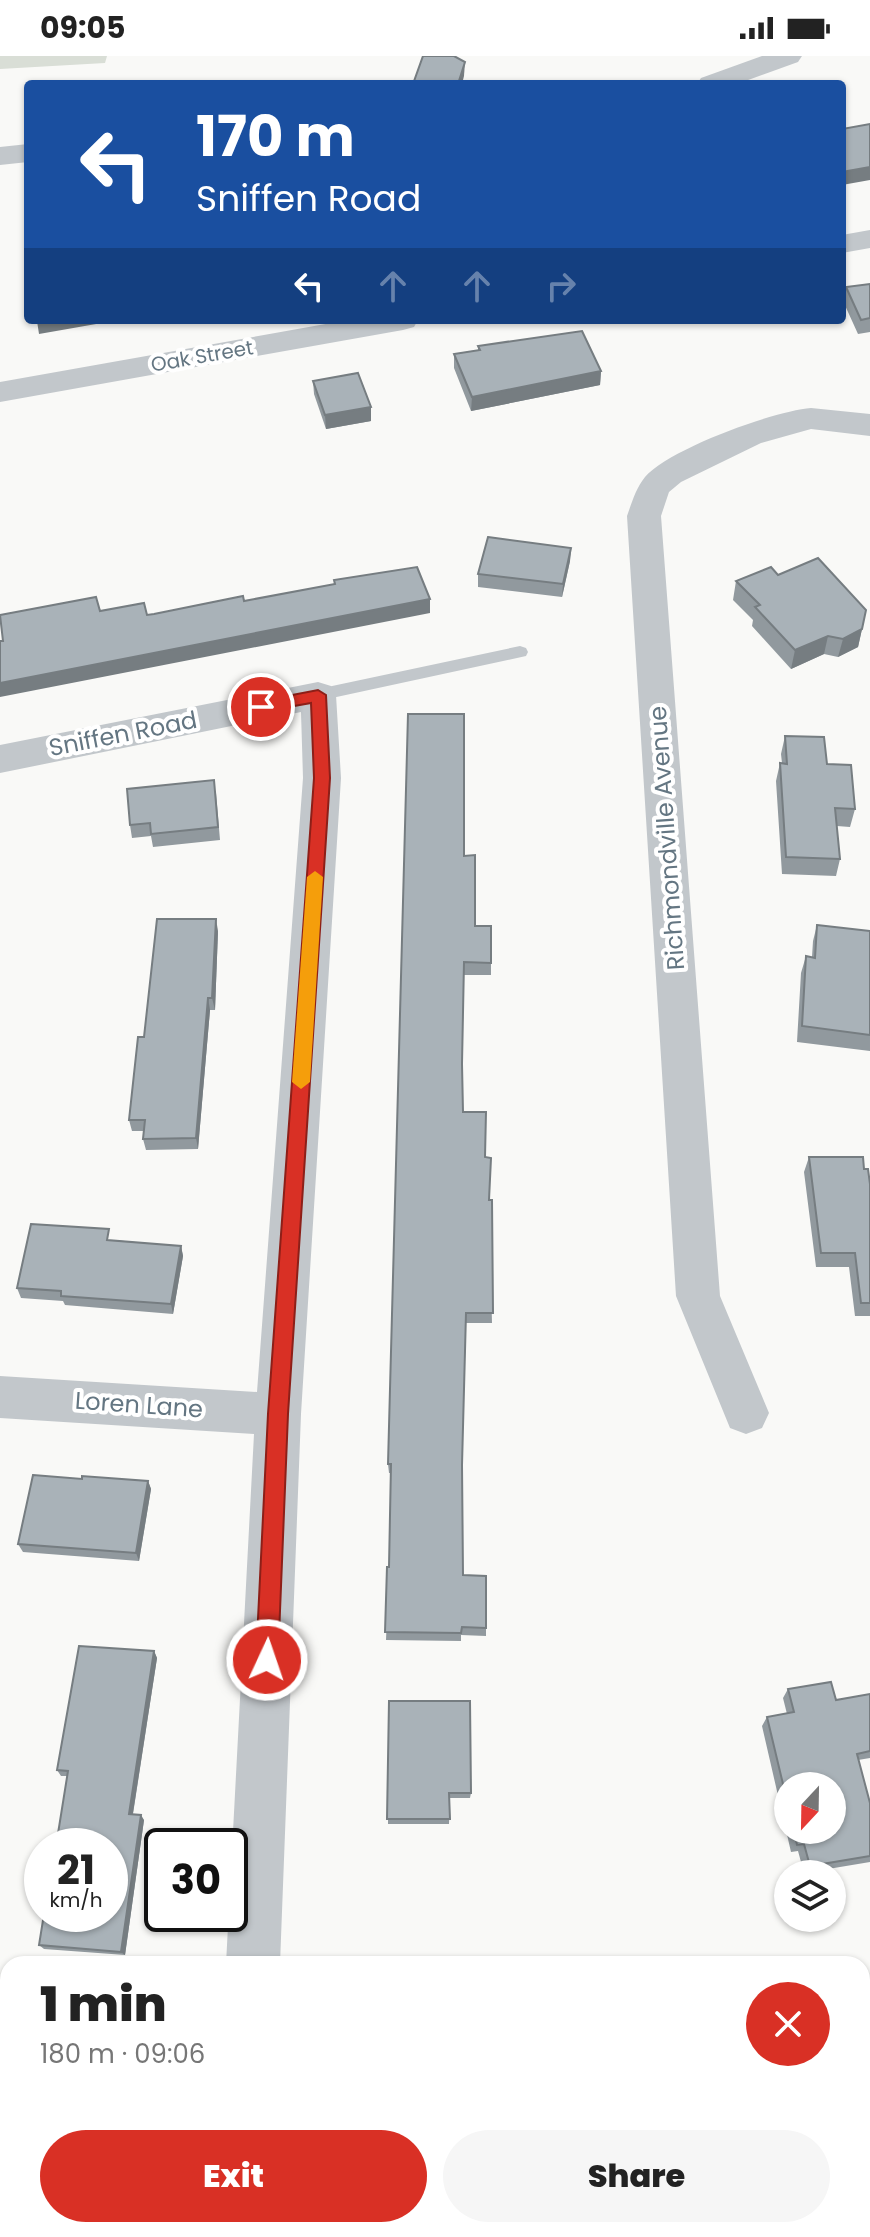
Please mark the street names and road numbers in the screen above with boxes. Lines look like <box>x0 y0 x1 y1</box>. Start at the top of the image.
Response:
street label: Oak Street <box>149 333 255 379</box>
street label: Sniffen Road <box>46 703 200 764</box>
street label: Richmondville Avenue <box>641 705 692 971</box>
street label: Loren Lane <box>74 1384 204 1425</box>

